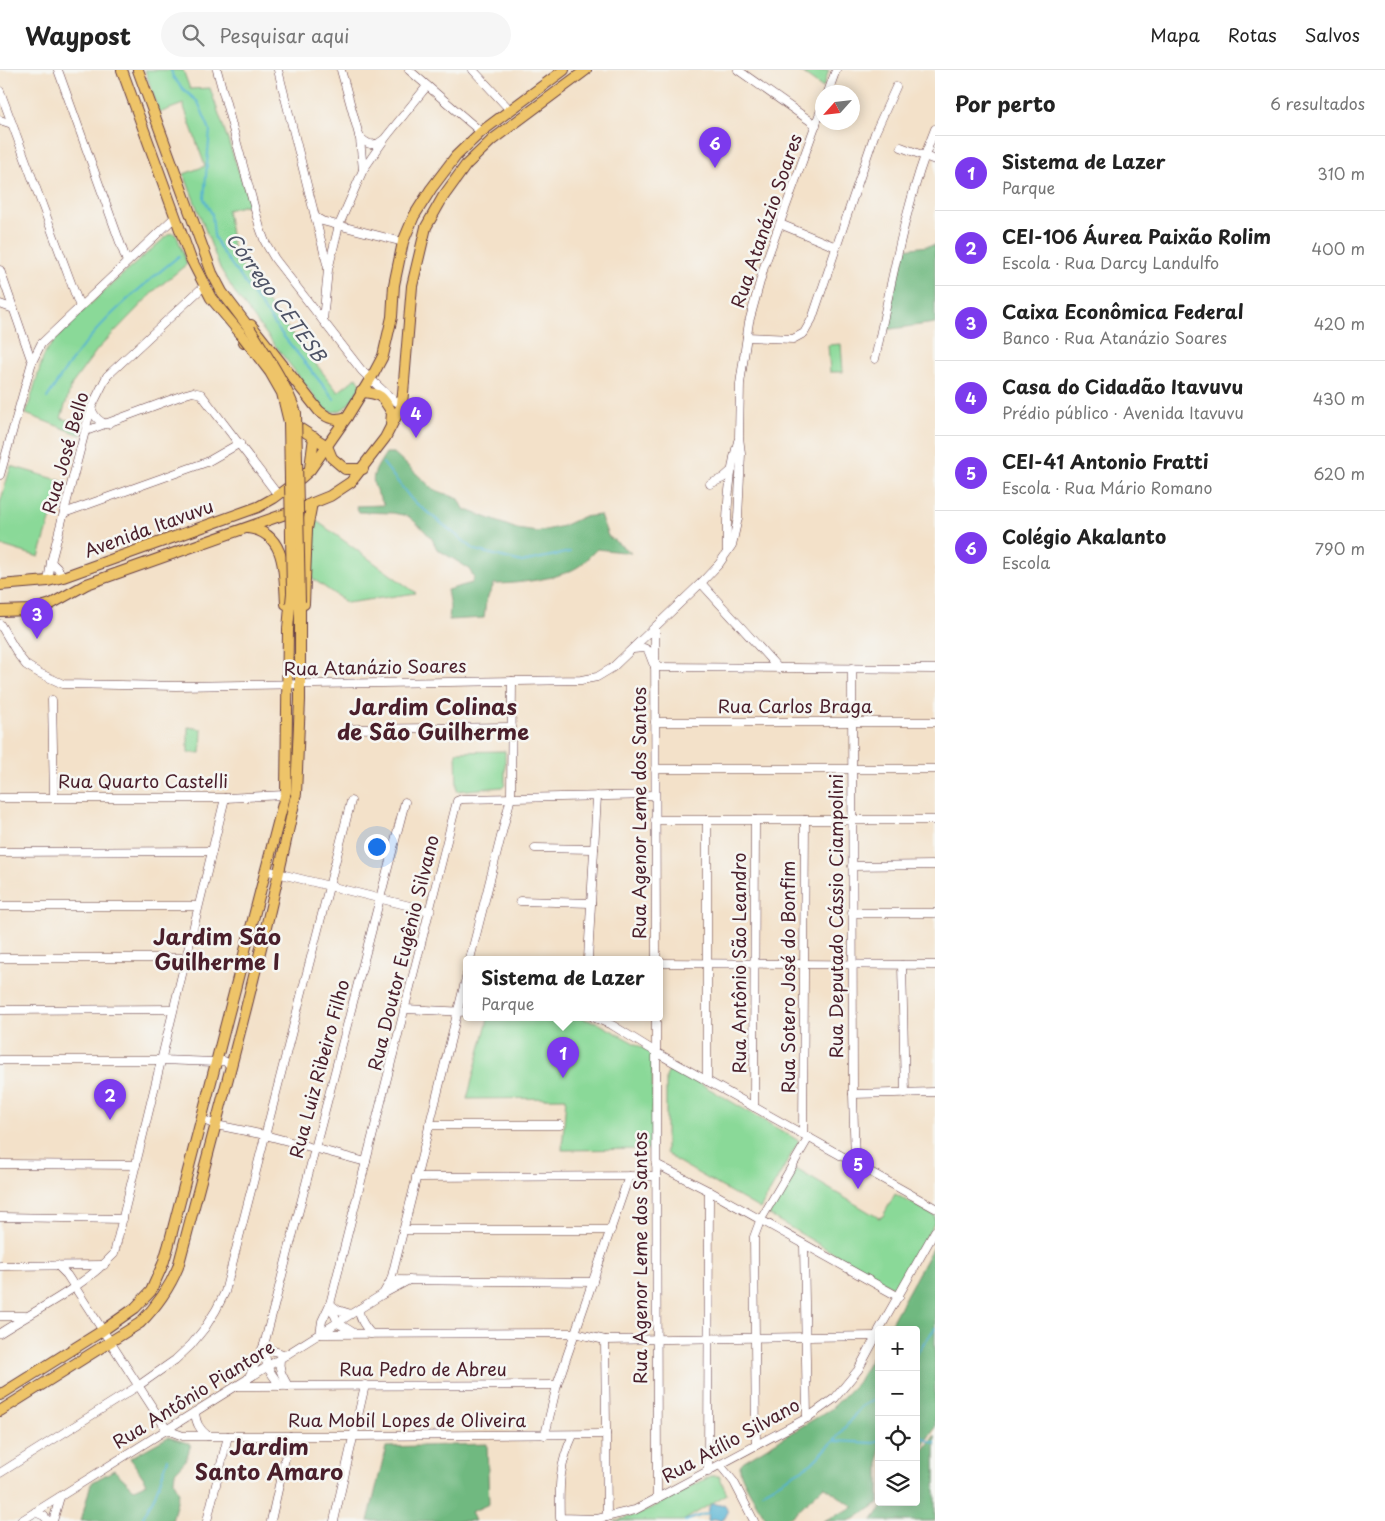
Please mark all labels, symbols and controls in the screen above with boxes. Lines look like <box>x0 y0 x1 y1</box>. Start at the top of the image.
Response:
search box <box>161 12 511 57</box>
text: Waypost <box>25 17 131 53</box>
icon: search <box>179 21 207 49</box>
text: Pesquisar aqui <box>219 21 350 49</box>
text: Mapa <box>1150 21 1200 48</box>
text: Rotas <box>1228 21 1277 48</box>
text: Salvos <box>1305 21 1360 48</box>
north arrow <box>815 85 860 130</box>
text: Por perto <box>955 87 1055 119</box>
text: 6 resultados <box>1270 91 1365 115</box>
pin: 6 <box>699 127 731 168</box>
street label: Rua Atanázio Soares <box>723 130 808 311</box>
text: Sistema de Lazer <box>1002 147 1166 175</box>
text: 1 <box>967 161 975 185</box>
text: 310 m <box>1317 161 1365 185</box>
text: Parque <box>1002 175 1055 199</box>
text: CEI-106 Áurea Paixão Rolim <box>1002 222 1271 250</box>
water label: Córrego CETESB <box>220 226 334 368</box>
text: 2 <box>965 236 977 260</box>
text: 400 m <box>1312 236 1365 260</box>
text: Escola · Rua Darcy Landulfo <box>1002 250 1219 274</box>
text: Caixa Econômica Federal <box>1002 297 1244 325</box>
text: 3 <box>966 311 976 335</box>
text: 420 m <box>1314 311 1365 335</box>
text: Banco · Rua Atanázio Soares <box>1002 325 1227 349</box>
text: Casa do Cidadão Itavuvu <box>1002 372 1243 400</box>
text: 4 <box>966 386 976 410</box>
text: 430 m <box>1313 386 1365 410</box>
street label: Rua José Bello <box>34 388 95 517</box>
pin: 4 <box>400 397 432 438</box>
text: Prédio público · Avenida Itavuvu <box>1002 400 1244 424</box>
text: CEI-41 Antonio Fratti <box>1002 447 1209 475</box>
text: 5 <box>966 461 976 485</box>
text: 620 m <box>1313 461 1365 485</box>
text: Escola · Rua Mário Romano <box>1002 475 1212 499</box>
street label: Avenida Itavuvu <box>80 492 217 564</box>
text: Colégio Akalanto <box>1002 522 1166 550</box>
text: 6 <box>965 536 977 560</box>
text: 790 m <box>1315 536 1365 560</box>
text: Escola <box>1002 550 1050 574</box>
pin: 3 <box>21 598 53 639</box>
street label: Rua Atanázio Soares <box>283 651 466 682</box>
street label: Rua Agenor Leme dos Santos <box>625 687 652 939</box>
district label: Jardim Colinas de São Guilherme <box>337 689 529 747</box>
street label: Rua Carlos Braga <box>718 692 873 719</box>
street label: Rua Quarto Castelli <box>58 767 228 794</box>
street label: Rua Deputado Cássio Ciampolini <box>822 774 849 1058</box>
street label: Rua Doutor Eugênio Silvano <box>360 832 445 1073</box>
your location <box>364 834 390 860</box>
street label: Rua Antônio São Leandro <box>725 853 752 1073</box>
street label: Rua Sotero José do Bonfim <box>774 861 801 1093</box>
district label: Jardim São Guilherme I <box>153 919 281 977</box>
popup <box>463 956 663 1021</box>
text: Sistema de Lazer <box>481 963 645 991</box>
street label: Rua Luiz Ribeiro Filho <box>282 976 355 1161</box>
text: Parque <box>481 991 535 1015</box>
pin: 1 <box>547 1037 579 1078</box>
pin: 2 <box>94 1079 126 1120</box>
street label: Rua Agenor Leme dos Santos <box>626 1132 653 1384</box>
pin: 5 <box>842 1148 874 1189</box>
map controls <box>875 1326 920 1506</box>
button: + <box>875 1326 920 1371</box>
street label: Rua Antônio Piantore <box>107 1333 280 1455</box>
street label: Rua Pedro de Abreu <box>339 1355 507 1382</box>
button: − <box>875 1371 920 1416</box>
street label: Rua Atílio Silvano <box>656 1391 804 1489</box>
street label: Rua Mobil Lopes de Oliveira <box>288 1406 526 1433</box>
button: locate <box>875 1416 920 1461</box>
district label: Jardim Santo Amaro <box>195 1429 343 1487</box>
button: layers <box>875 1461 920 1506</box>

